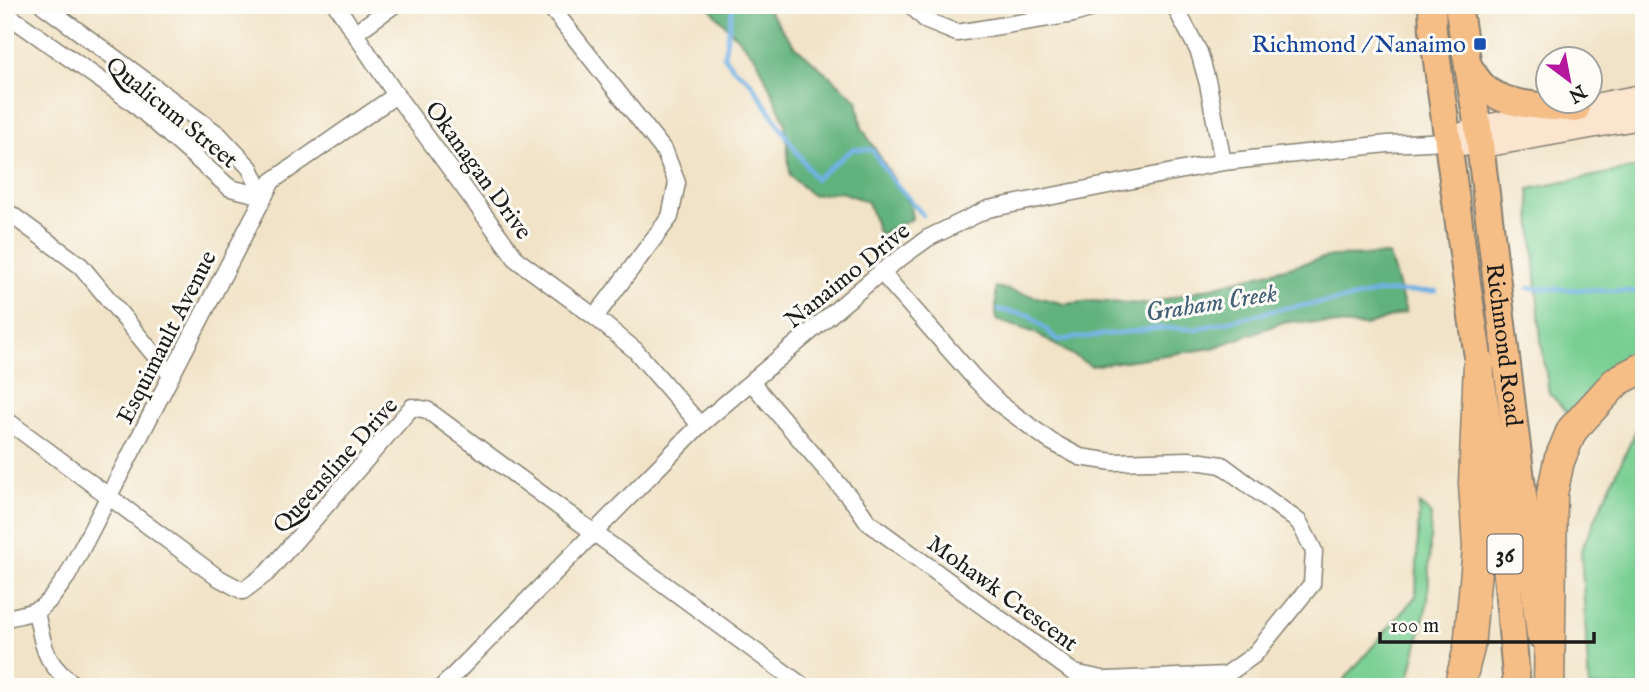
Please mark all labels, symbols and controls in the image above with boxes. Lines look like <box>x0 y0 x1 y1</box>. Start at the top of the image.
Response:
place label: Richmond / Nanaimo <box>1251 30 1466 61</box>
marker: Richmond / Nanaimo <box>1472 36 1488 52</box>
north arrow <box>1534 46 1604 116</box>
street label: Qualicum Street <box>99 50 244 176</box>
text: N <box>1563 78 1591 108</box>
street label: Okanagan Drive <box>417 96 538 246</box>
street label: Nanaimo Drive <box>779 216 917 336</box>
street label: Esquimault Avenue <box>110 246 224 430</box>
street label: Richmond Road <box>1478 262 1528 428</box>
water label: Graham Creek <box>1143 277 1280 330</box>
street label: Queensline Drive <box>267 391 406 541</box>
street label: Mohawk Crescent <box>921 529 1084 659</box>
road number: 36 <box>1488 534 1522 574</box>
scale bar <box>1380 601 1593 645</box>
text: 100 m <box>1390 613 1439 640</box>

